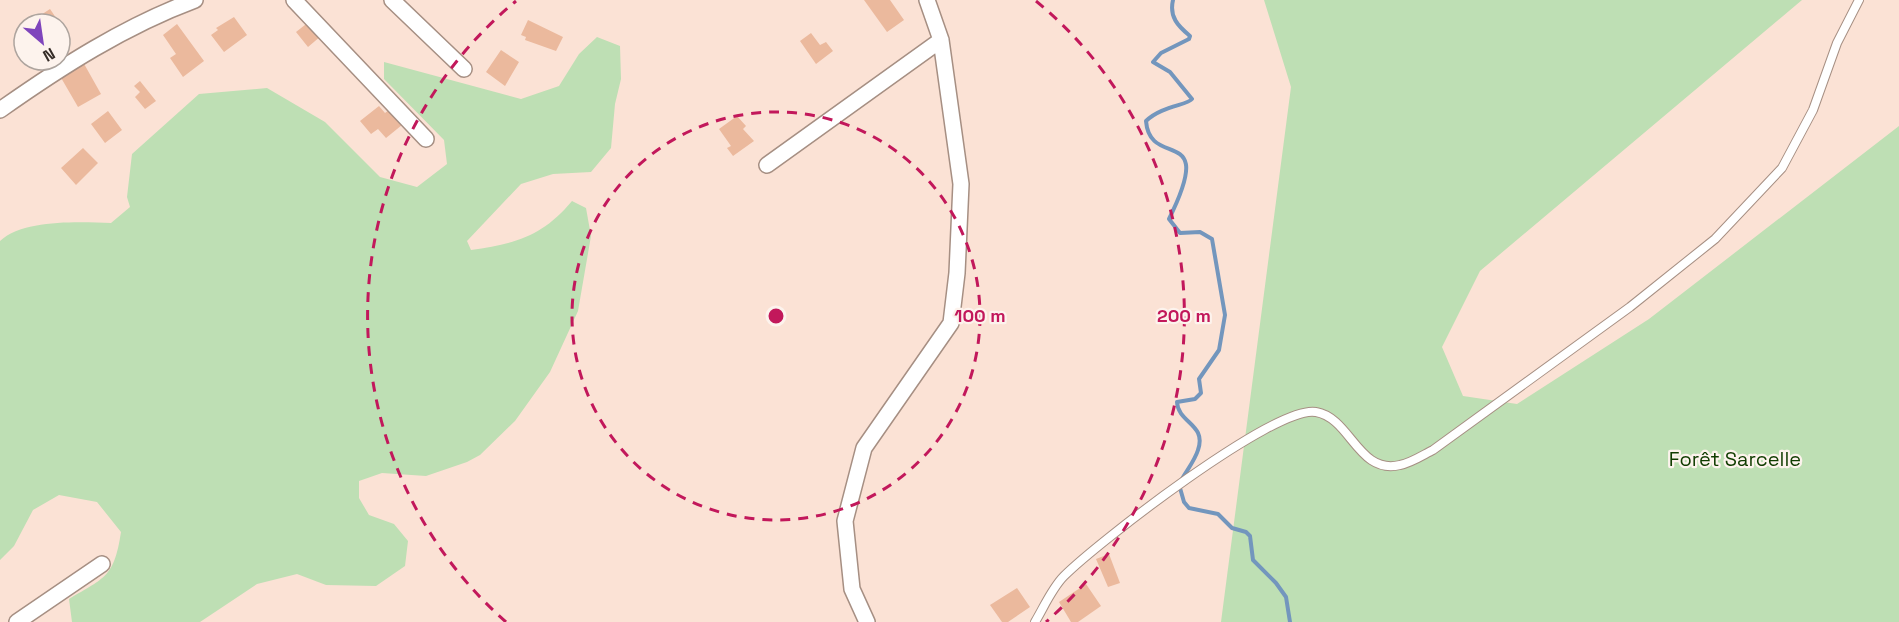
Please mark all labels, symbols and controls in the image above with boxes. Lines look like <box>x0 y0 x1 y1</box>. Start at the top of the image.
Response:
north arrow <box>12 12 72 72</box>
text: N <box>39 43 59 66</box>
text: 100 m <box>954 304 1006 327</box>
text: 200 m <box>1157 304 1211 327</box>
centre of rings <box>766 306 786 326</box>
park label: Forêt Sarcelle <box>1669 446 1801 472</box>

